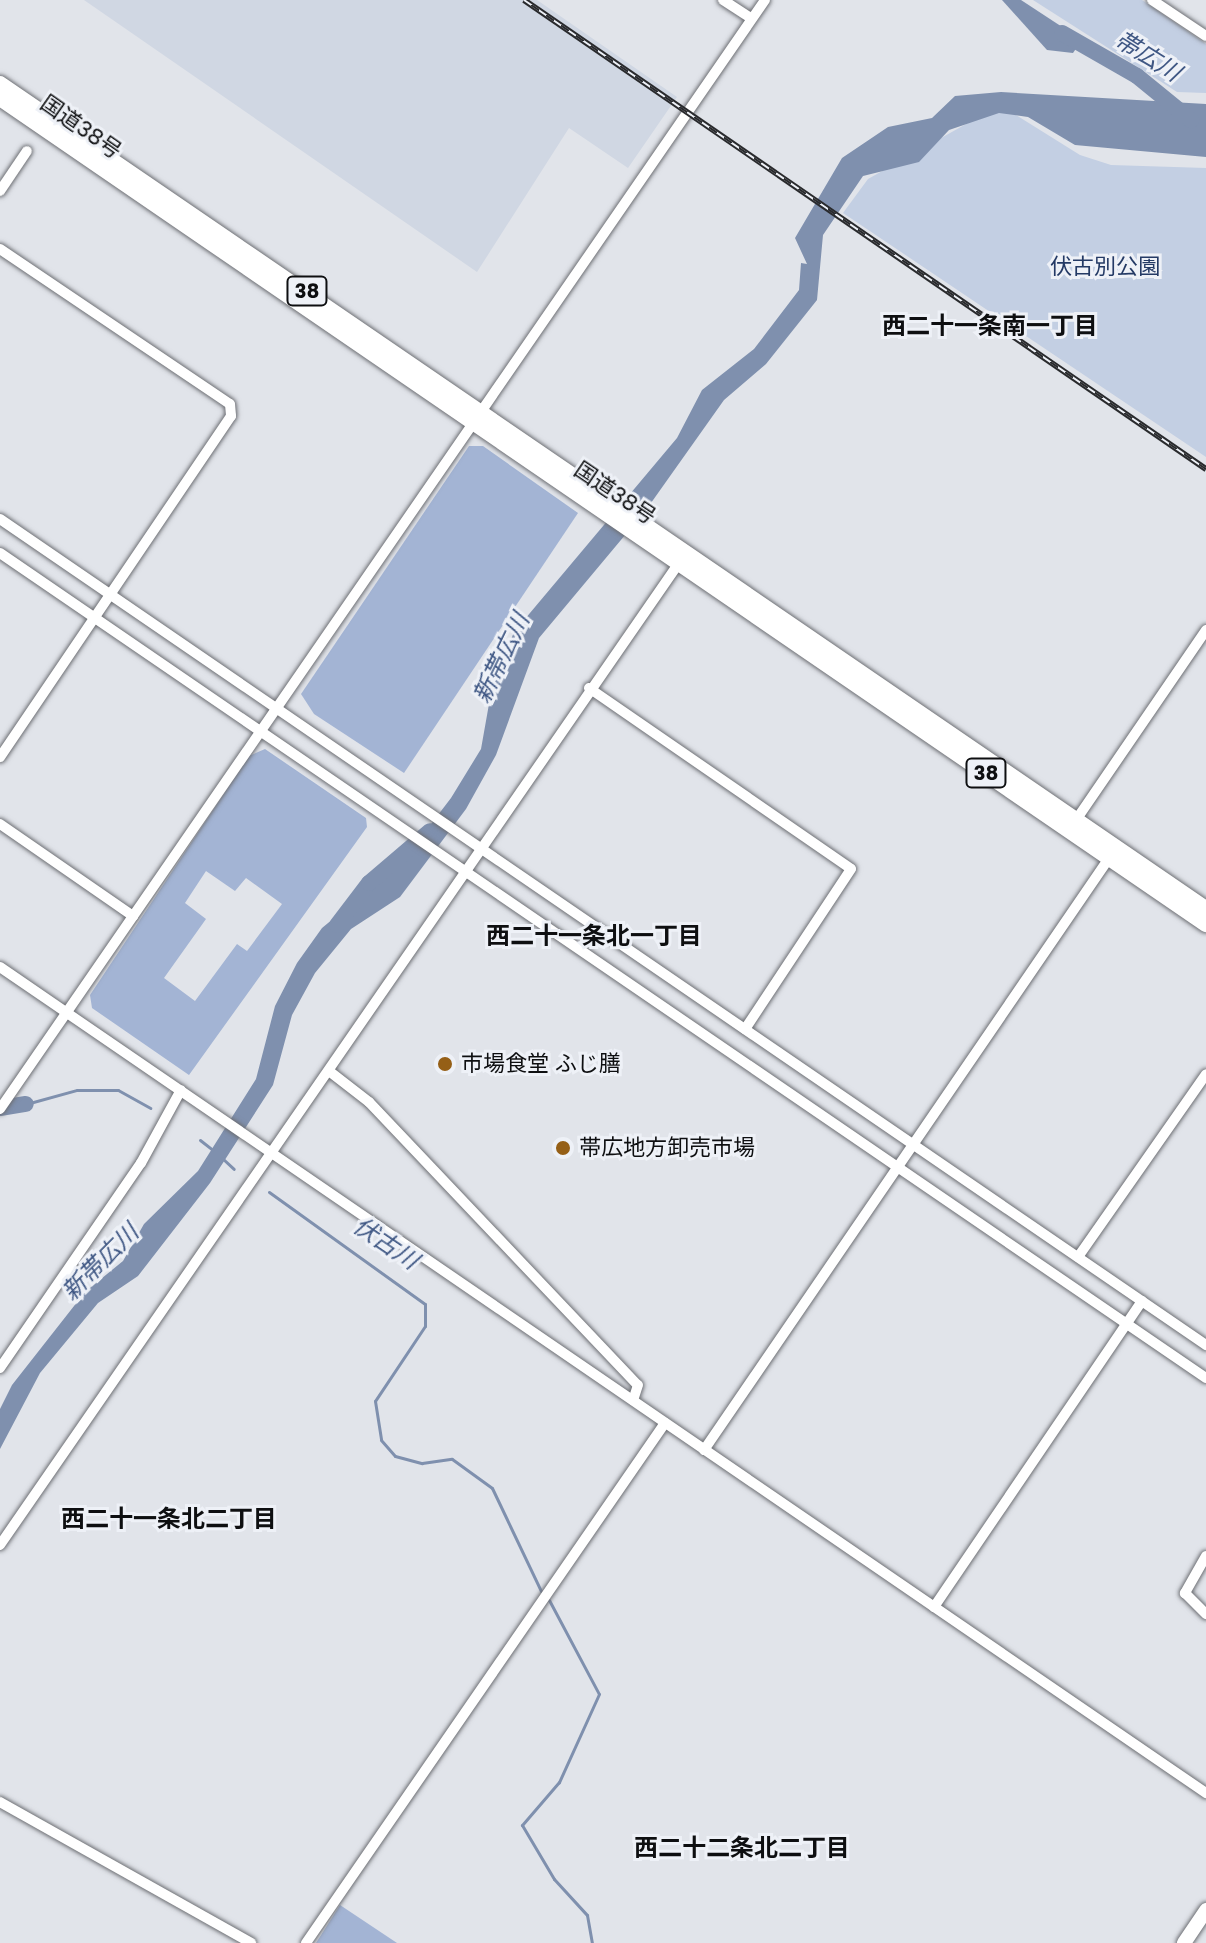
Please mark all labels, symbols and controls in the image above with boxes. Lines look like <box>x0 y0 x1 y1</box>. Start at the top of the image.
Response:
water label: 帯広川 <box>1110 25 1186 87</box>
street label: 国道38号 <box>35 90 127 164</box>
park label: 伏古別公園 <box>1050 254 1160 280</box>
road number: 38 <box>285 275 329 307</box>
district label: 西二十一条南一丁目 <box>882 312 1098 340</box>
street label: 国道38号 <box>569 456 661 530</box>
water label: 新帯広川 <box>467 609 535 707</box>
road number: 38 <box>964 757 1008 789</box>
district label: 西二十一条北一丁目 <box>486 922 702 950</box>
place label: 市場食堂 ふじ膳 <box>461 1051 621 1077</box>
marker: 市場食堂 ふじ膳 <box>436 1055 454 1073</box>
place label: 帯広地方卸売市場 <box>579 1135 755 1161</box>
marker: 帯広地方卸売市場 <box>554 1139 572 1157</box>
water label: 伏古川 <box>348 1211 424 1275</box>
water label: 新帯広川 <box>56 1218 144 1306</box>
district label: 西二十一条北二丁目 <box>61 1505 277 1533</box>
district label: 西二十二条北二丁目 <box>634 1834 850 1862</box>

